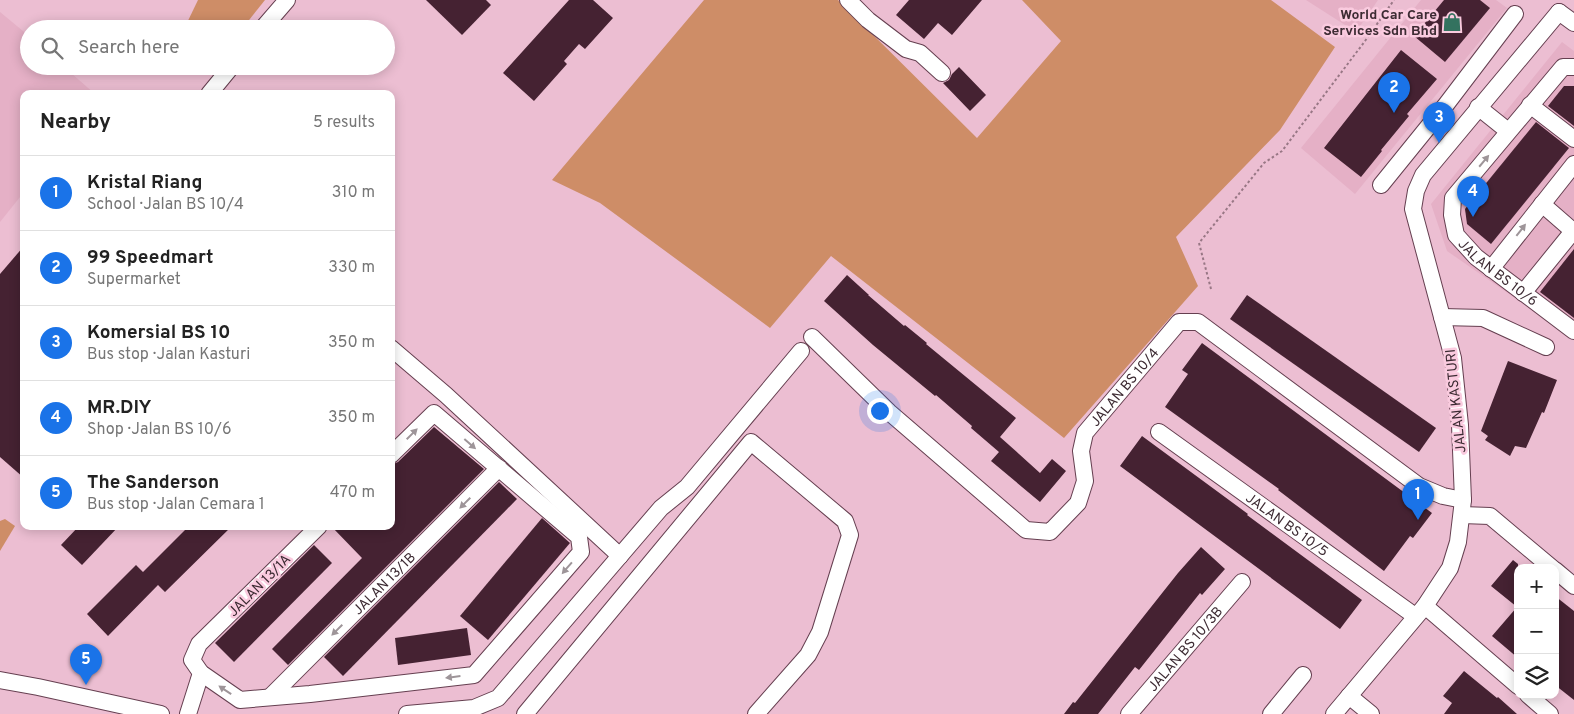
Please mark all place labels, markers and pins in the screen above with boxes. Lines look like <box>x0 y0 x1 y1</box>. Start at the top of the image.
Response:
place label: World Car Care Services Sdn Bhd <box>1323 7 1437 40</box>
shop icon: World Car Care Services Sdn Bhd <box>1441 11 1463 33</box>
pin: 2 <box>1378 72 1410 113</box>
pin: 3 <box>1423 102 1455 143</box>
pin: 4 <box>1457 176 1489 217</box>
pin: 1 <box>1402 479 1434 520</box>
pin: 5 <box>70 644 102 685</box>

